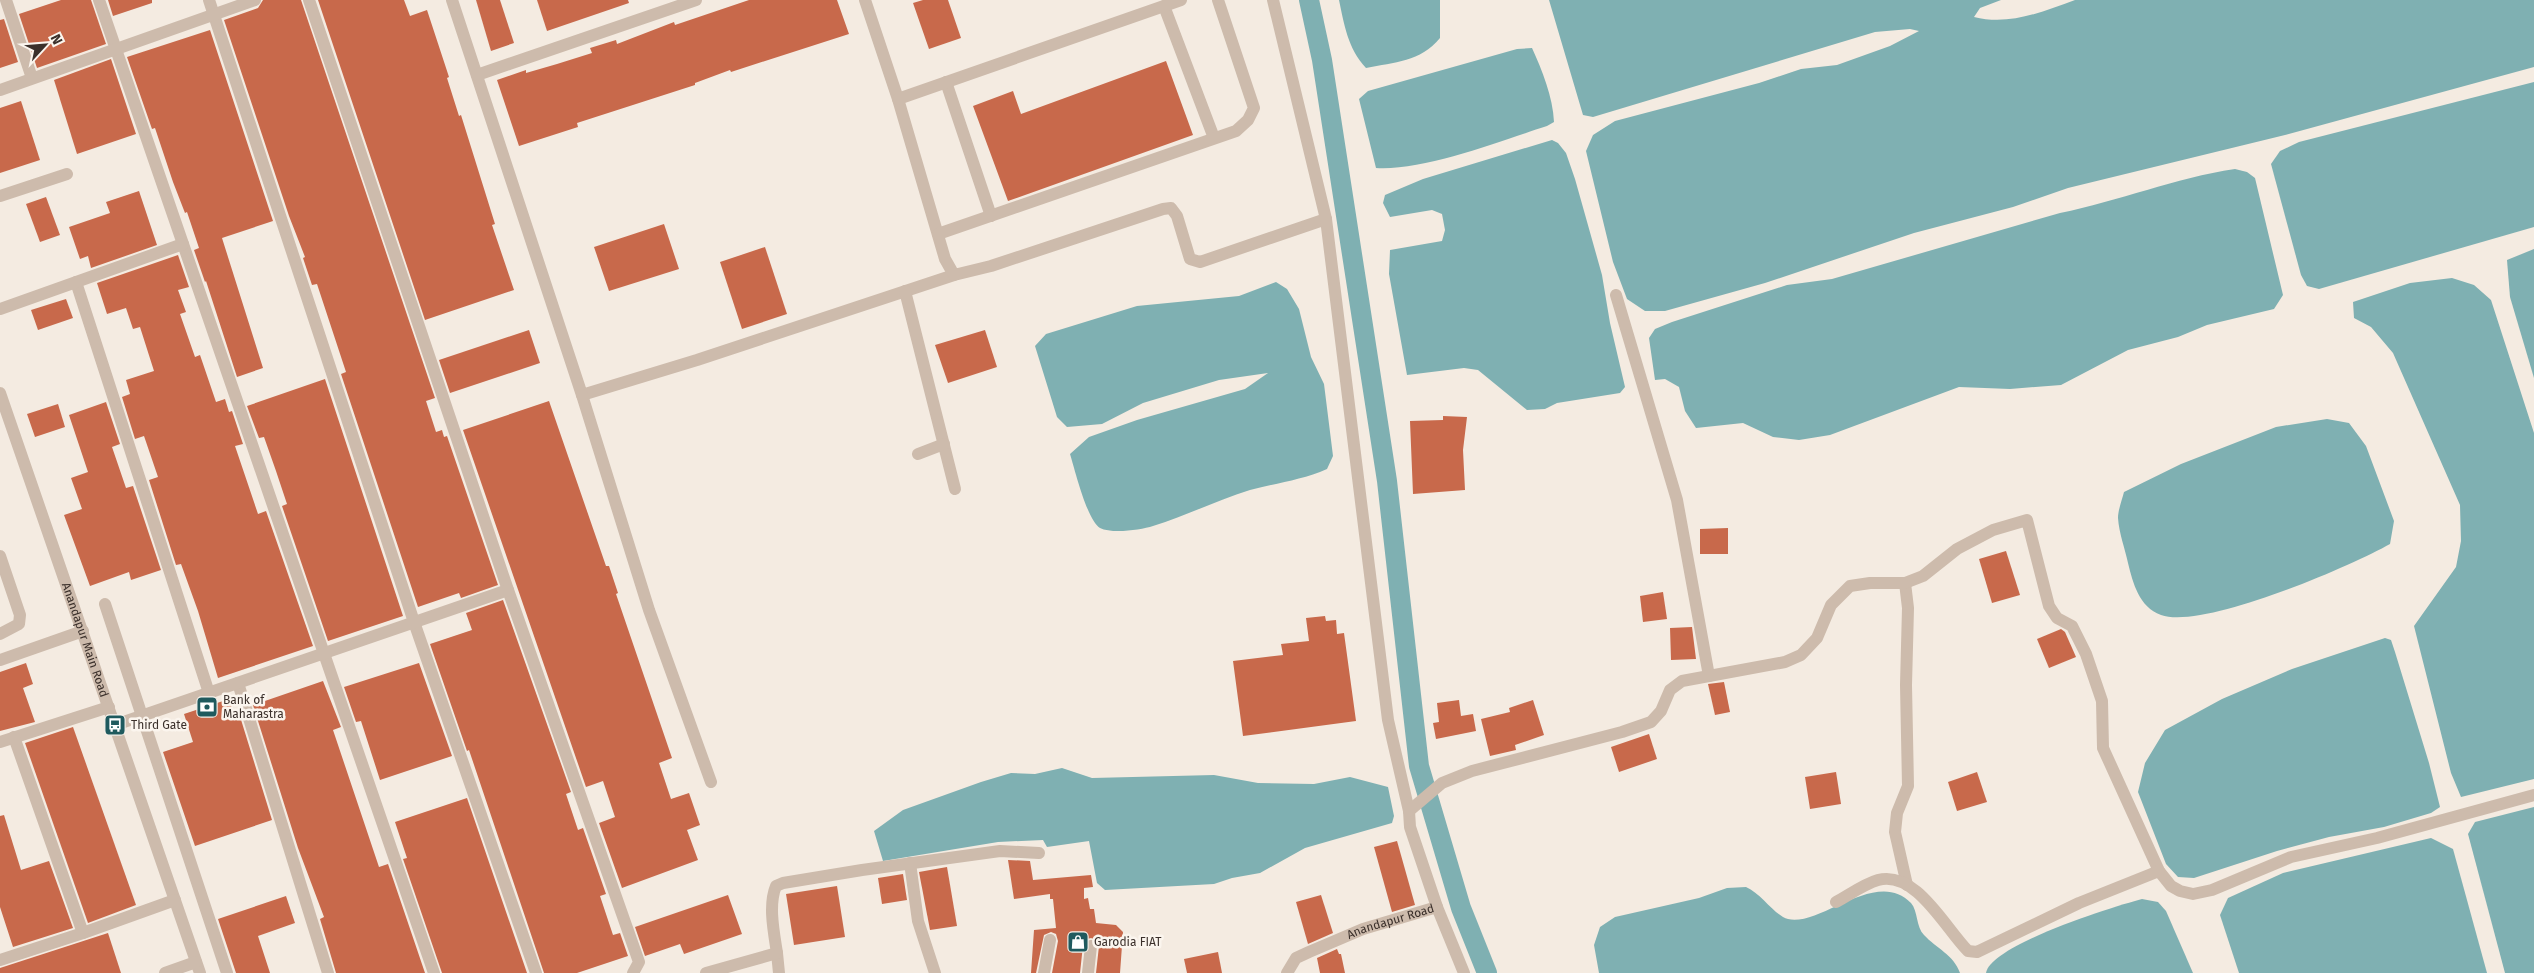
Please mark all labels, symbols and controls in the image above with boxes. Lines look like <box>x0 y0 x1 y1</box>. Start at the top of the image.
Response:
north arrow <box>20 20 70 70</box>
text: N <box>47 32 66 47</box>
street label: Anandapur Main Road <box>59 581 111 699</box>
place label: Bank of Maharastra <box>223 693 284 721</box>
bank icon: Bank of Maharastra <box>195 695 219 719</box>
bus stop icon: Third Gate <box>103 713 127 737</box>
place label: Third Gate <box>131 718 187 732</box>
street label: Anandapur Road <box>1345 901 1436 942</box>
shop icon: Garodia FIAT <box>1066 930 1090 954</box>
place label: Garodia FIAT <box>1094 935 1162 949</box>

